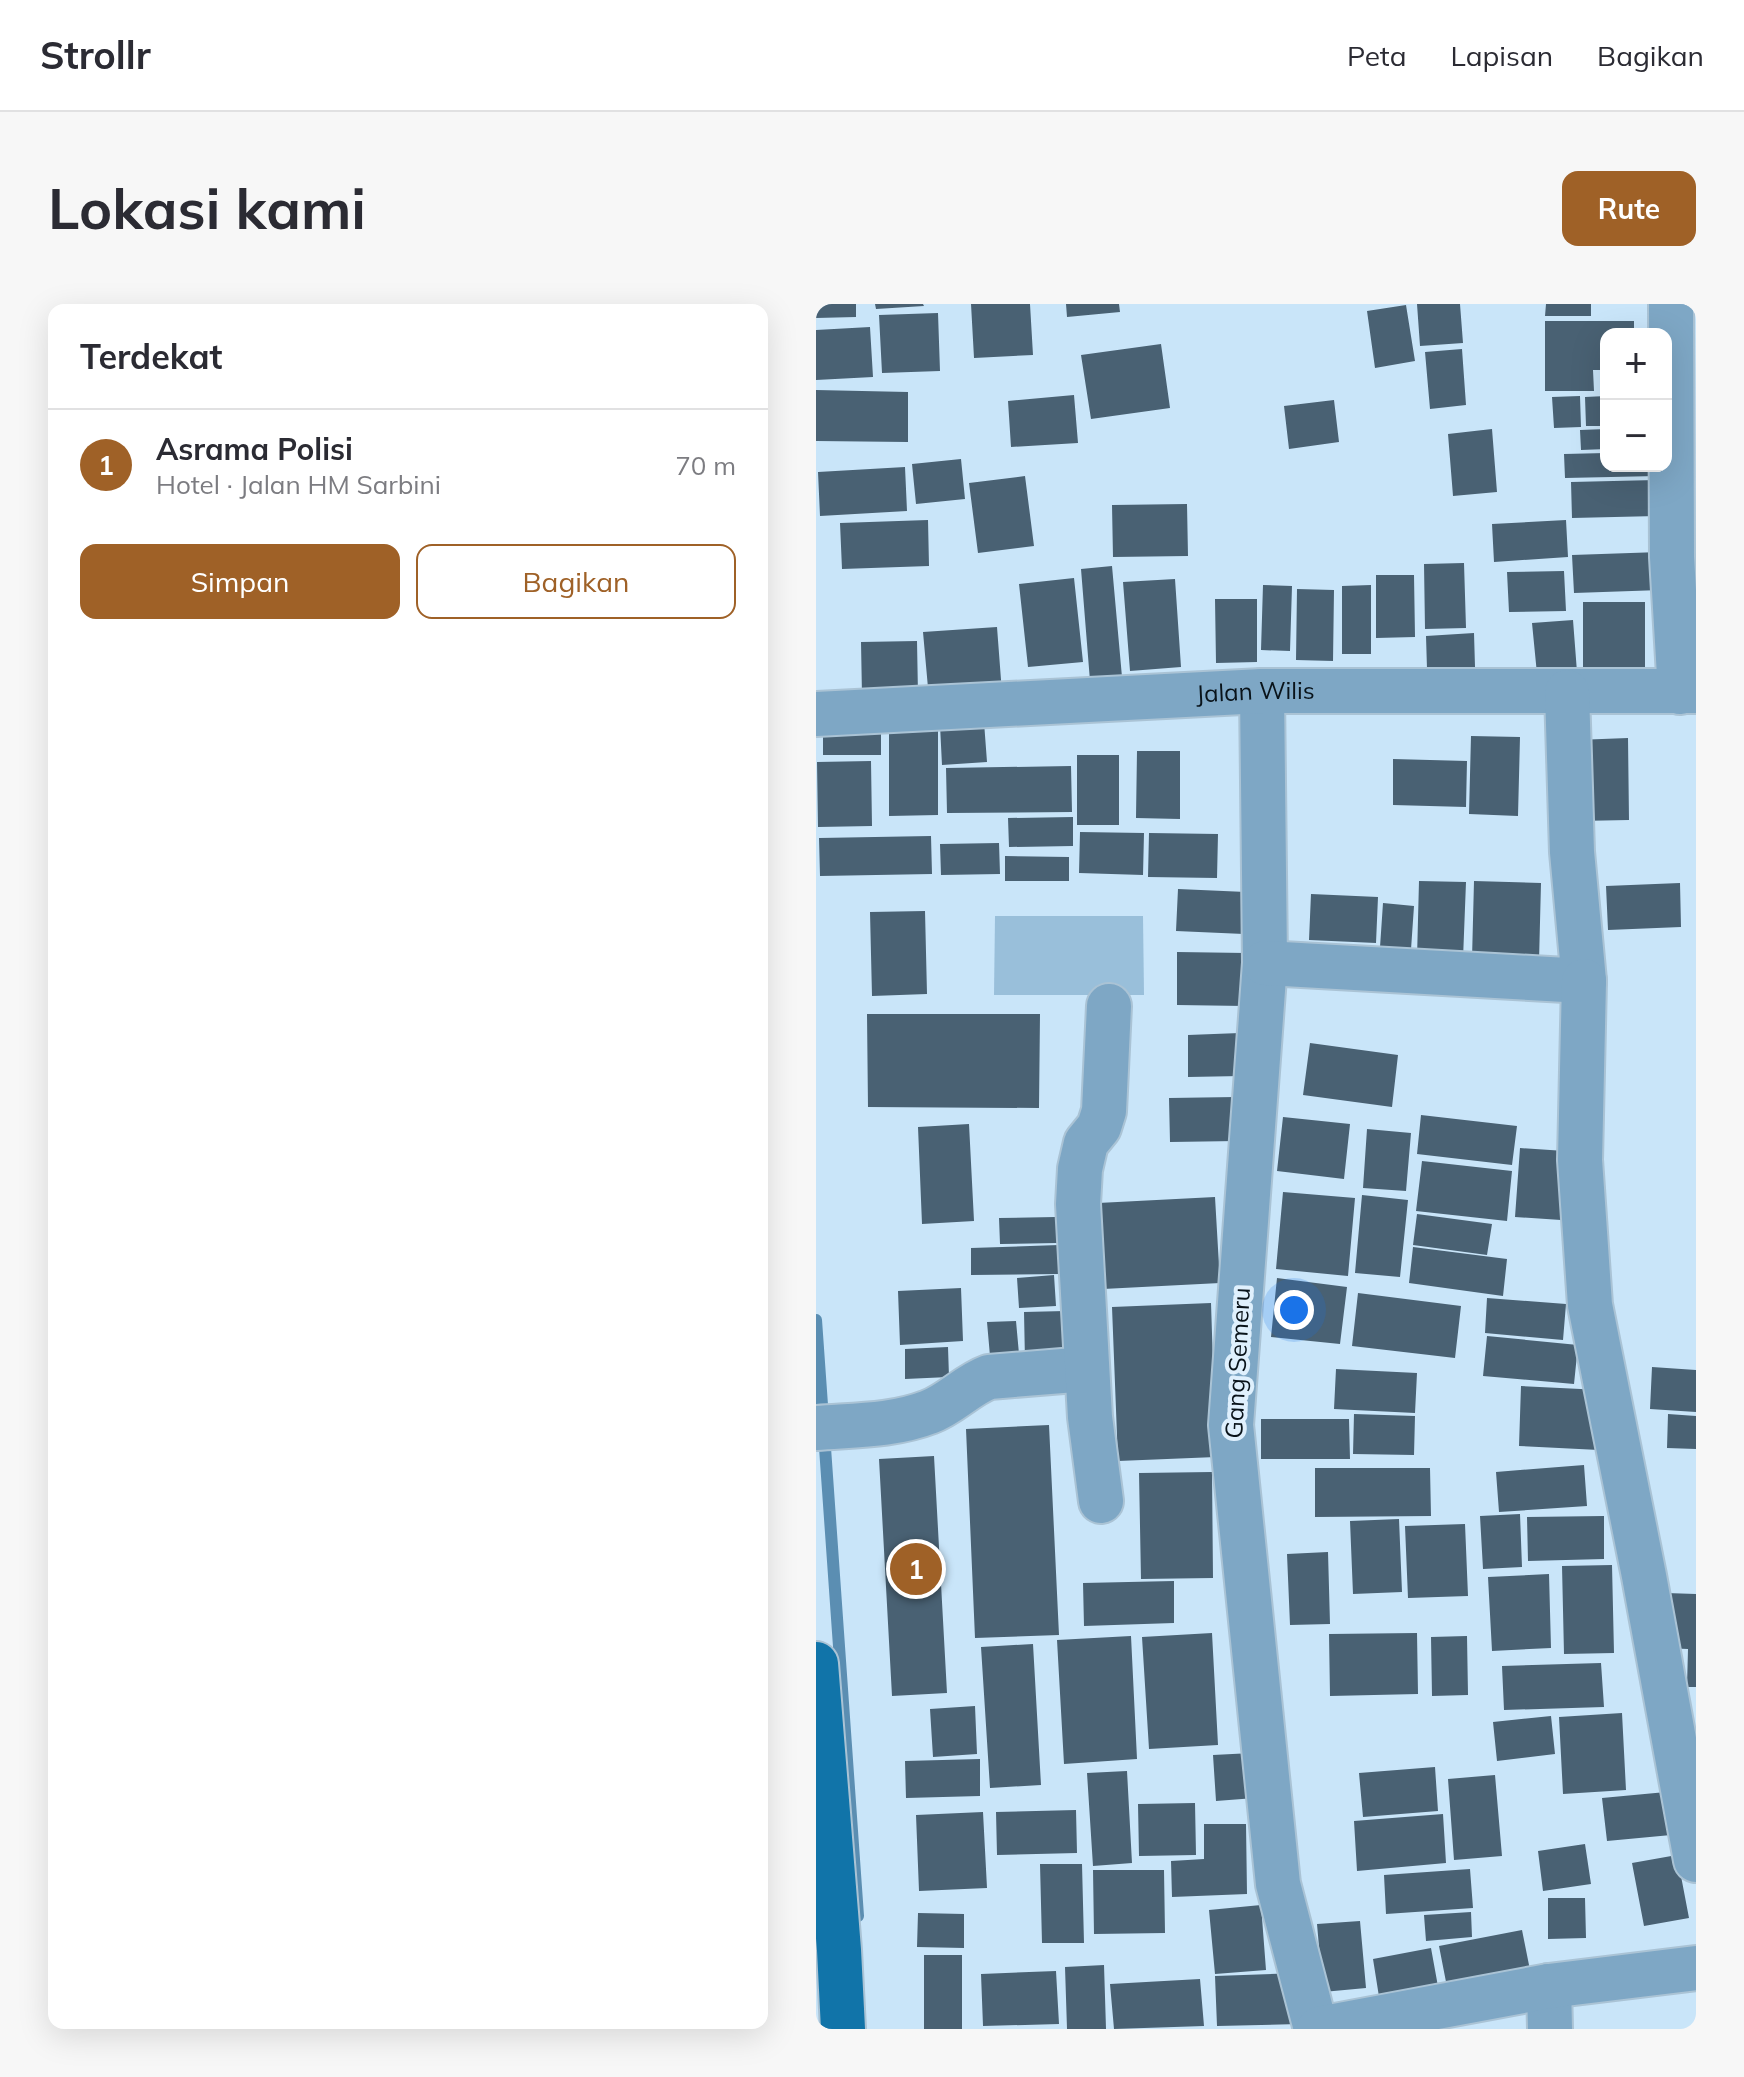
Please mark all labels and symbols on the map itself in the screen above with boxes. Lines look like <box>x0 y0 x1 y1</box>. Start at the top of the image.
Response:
street label: Jalan Wilis <box>1195 675 1315 708</box>
street label: Gang Semeru <box>1218 1287 1256 1439</box>
your location <box>1274 1290 1314 1330</box>
pin: 1 <box>890 1539 942 1599</box>

